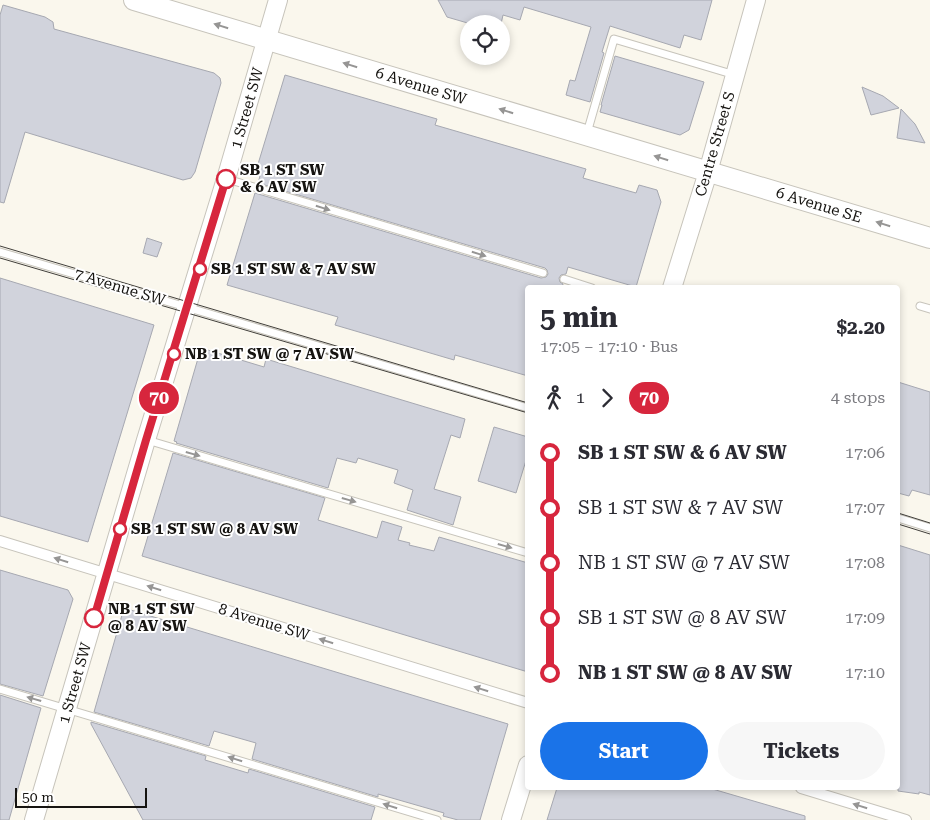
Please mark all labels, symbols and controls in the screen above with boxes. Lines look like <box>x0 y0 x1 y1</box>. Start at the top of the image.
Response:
map controls <box>460 15 510 65</box>
button: locate <box>460 15 510 65</box>
one-way arrow <box>213 21 228 29</box>
one-way arrow <box>342 60 357 68</box>
street label: 6 Avenue SW <box>373 64 469 109</box>
street label: 1 Street SW <box>227 65 267 151</box>
street label: Centre Street S <box>691 89 739 199</box>
one-way arrow <box>498 107 513 115</box>
one-way arrow <box>654 153 669 161</box>
place label: SB 1 ST SW & 6 AV SW <box>240 161 325 196</box>
marker: SB 1 ST SW & 6 AV SW <box>216 169 236 189</box>
street label: 6 Avenue SE <box>774 183 864 227</box>
one-way arrow <box>316 205 331 213</box>
one-way arrow <box>876 220 891 228</box>
one-way arrow <box>472 251 487 259</box>
place label: SB 1 ST SW & 7 AV SW <box>211 260 376 278</box>
marker: SB 1 ST SW & 7 AV SW <box>193 262 207 276</box>
street label: 7 Avenue SW <box>72 265 168 310</box>
text: 5 min <box>540 301 618 334</box>
text: $2.20 <box>836 316 885 339</box>
text: 17:05 – 17:10 · Bus <box>540 337 678 356</box>
place label: NB 1 ST SW @ 7 AV SW <box>185 345 355 363</box>
marker: NB 1 ST SW @ 7 AV SW <box>167 347 181 361</box>
line badge: 70 <box>136 382 182 414</box>
icon: walk <box>540 384 568 412</box>
icon: forward <box>593 384 621 412</box>
text: 70 <box>149 387 169 408</box>
text: 70 <box>639 387 659 408</box>
text: 1 <box>576 388 585 407</box>
text: 4 stops <box>831 388 885 407</box>
text: SB 1 ST SW & 6 AV SW <box>578 441 787 464</box>
text: 17:06 <box>845 443 885 462</box>
one-way arrow <box>186 450 201 458</box>
one-way arrow <box>341 496 356 504</box>
text: SB 1 ST SW & 7 AV SW <box>578 496 783 519</box>
text: 17:07 <box>845 498 885 517</box>
place label: SB 1 ST SW @ 8 AV SW <box>131 520 299 538</box>
marker: SB 1 ST SW @ 8 AV SW <box>113 522 127 536</box>
one-way arrow <box>497 542 512 550</box>
text: NB 1 ST SW @ 7 AV SW <box>578 551 790 574</box>
text: 17:08 <box>845 553 885 572</box>
one-way arrow <box>53 555 68 563</box>
one-way arrow <box>146 584 161 591</box>
place label: NB 1 ST SW @ 8 AV SW <box>108 600 195 635</box>
street label: 8 Avenue SW <box>216 600 312 645</box>
text: SB 1 ST SW @ 8 AV SW <box>578 606 786 629</box>
marker: NB 1 ST SW @ 8 AV SW <box>84 608 104 628</box>
text: 17:09 <box>845 608 885 627</box>
one-way arrow <box>318 636 333 644</box>
street label: 1 Street SW <box>55 640 95 726</box>
text: NB 1 ST SW @ 8 AV SW <box>578 661 792 684</box>
text: 17:10 <box>845 663 885 682</box>
one-way arrow <box>473 684 488 692</box>
one-way arrow <box>26 694 41 702</box>
button: Start <box>540 722 708 780</box>
button: Tickets <box>718 722 885 780</box>
one-way arrow <box>227 755 242 762</box>
scale bar <box>15 785 148 808</box>
text: 50 m <box>22 789 54 805</box>
one-way arrow <box>383 801 398 809</box>
one-way arrow <box>852 801 867 809</box>

